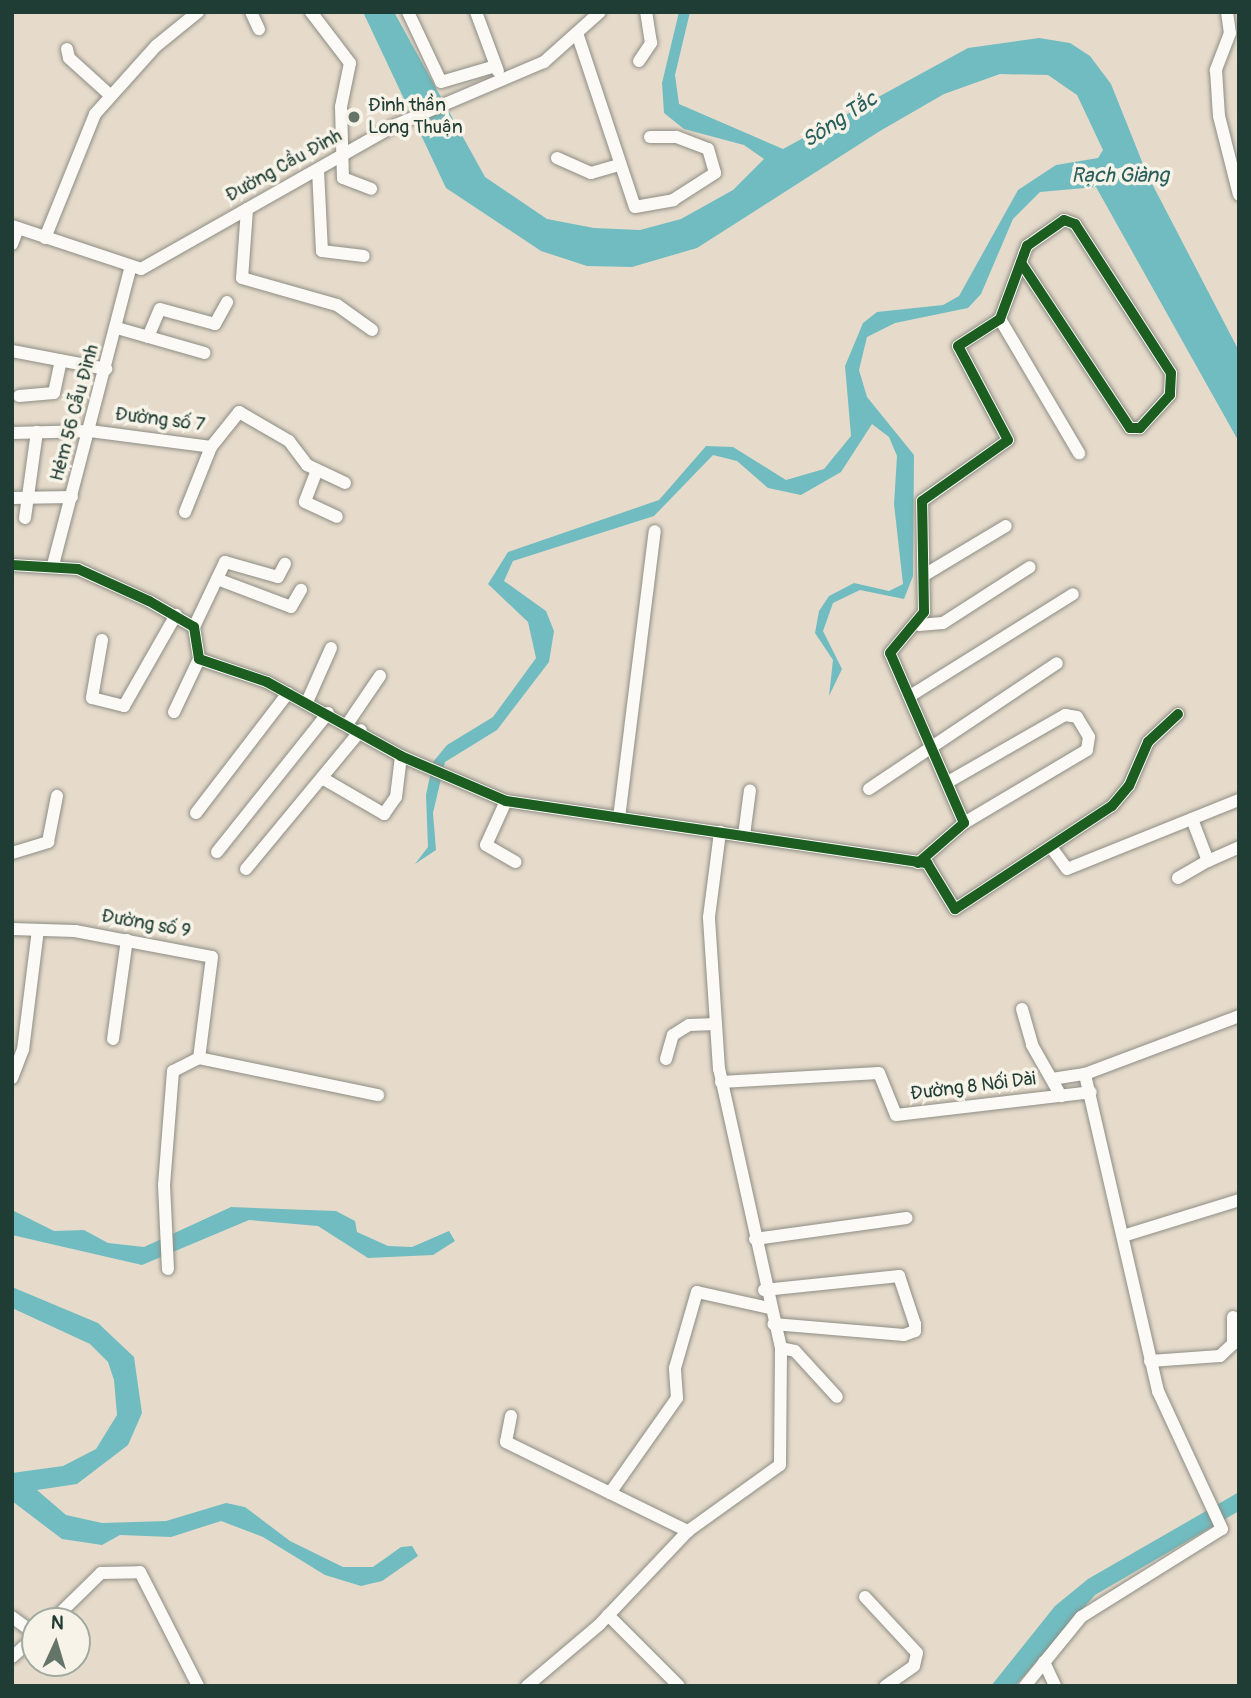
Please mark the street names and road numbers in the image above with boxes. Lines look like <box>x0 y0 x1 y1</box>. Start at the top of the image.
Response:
street label: Đường Cầu Đình <box>222 125 346 207</box>
street label: Hẻm 56 Cẫu Đình <box>46 342 104 484</box>
street label: Đường số 7 <box>114 403 206 437</box>
street label: Đường số 9 <box>99 905 193 943</box>
street label: Đường 8 Nối Dài <box>909 1068 1037 1106</box>

